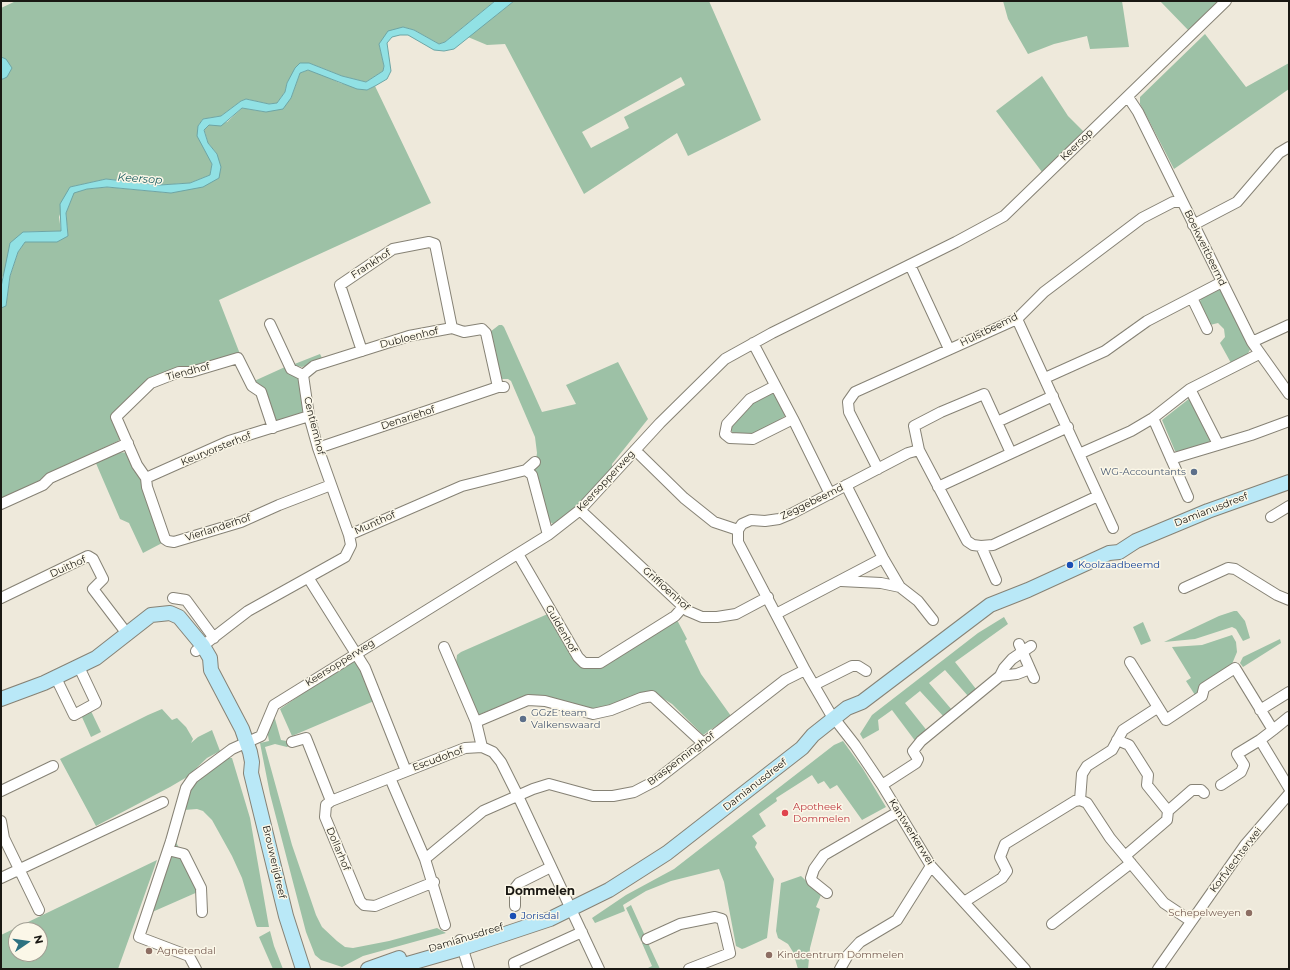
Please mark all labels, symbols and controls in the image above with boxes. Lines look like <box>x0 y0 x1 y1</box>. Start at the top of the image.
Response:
street label: Keersop <box>1058 126 1096 164</box>
water label: Keersop <box>117 171 163 187</box>
street label: Boekweitbeemd <box>1181 208 1229 288</box>
street label: Frankhof <box>349 247 393 281</box>
street label: Hulstbeemd <box>958 311 1020 349</box>
street label: Dubloenhof <box>378 325 440 351</box>
street label: Tiendhof <box>165 360 211 384</box>
street label: Centiemhof <box>301 396 327 456</box>
street label: Denariehof <box>379 404 437 432</box>
street label: Keurvorsterhof <box>179 429 253 469</box>
street label: Keersopperweg <box>575 448 637 514</box>
place label: WG-Accountants <box>1100 466 1186 478</box>
marker: WG-Accountants <box>1189 467 1199 477</box>
street label: Zeggebeemd <box>779 482 845 522</box>
street label: Damianusdreef <box>1173 490 1249 530</box>
street label: Munthof <box>353 509 397 537</box>
street label: Vierlanderhof <box>184 512 252 544</box>
street label: Duithof <box>48 554 88 580</box>
place label: Koolzaadbeemd <box>1078 559 1160 571</box>
marker: Koolzaadbeemd <box>1065 560 1075 570</box>
street label: Griffioenhof <box>640 565 692 613</box>
street label: Guldenhof <box>543 603 579 655</box>
street label: Keersopperweg <box>303 637 377 689</box>
place label: GGzE team Valkenswaard <box>531 707 600 730</box>
marker: GGzE team Valkenswaard <box>518 714 528 724</box>
street label: Braspenninghof <box>645 730 717 788</box>
street label: Escudohof <box>411 744 465 774</box>
street label: Damianusdreef <box>721 756 789 814</box>
street label: Kantwerkerwei <box>886 797 936 867</box>
place label: Apotheek Dommelen <box>793 801 850 824</box>
marker: Apotheek Dommelen <box>780 808 790 818</box>
street label: Brouwerijdreef <box>260 824 288 900</box>
street label: Dollarhof <box>323 825 353 873</box>
street label: Korfvlechterwei <box>1208 825 1264 895</box>
district label: Dommelen <box>505 884 575 898</box>
place label: Schepelweyen <box>1168 907 1241 919</box>
marker: Schepelweyen <box>1244 908 1254 918</box>
place label: Jorisdal <box>521 910 559 922</box>
marker: Jorisdal <box>508 911 518 921</box>
street label: Damianusdreef <box>427 921 505 955</box>
north arrow <box>8 922 48 962</box>
text: N <box>31 934 47 945</box>
place label: Agnetendal <box>157 945 216 957</box>
marker: Agnetendal <box>144 946 154 956</box>
place label: Kindcentrum Dommelen <box>777 949 904 961</box>
marker: Kindcentrum Dommelen <box>764 950 774 960</box>

